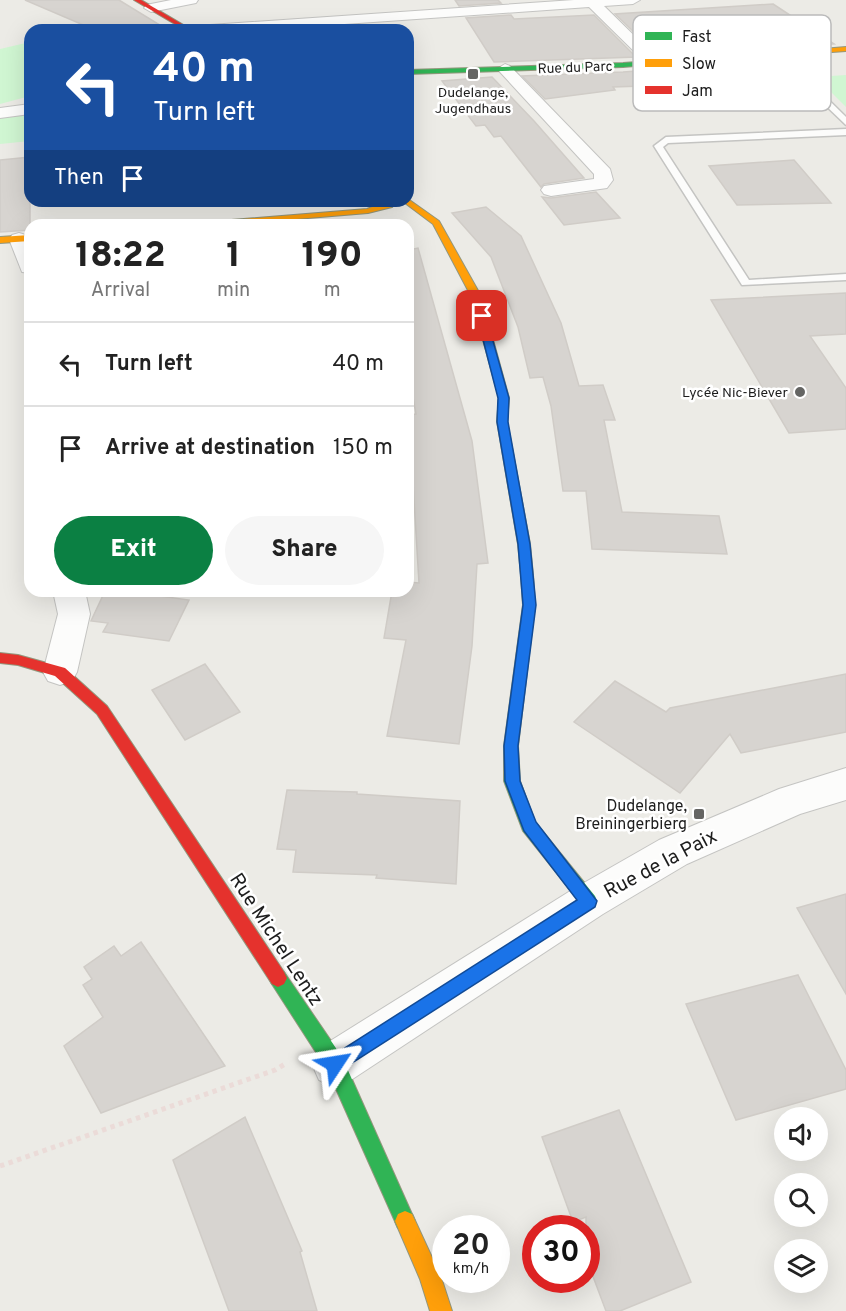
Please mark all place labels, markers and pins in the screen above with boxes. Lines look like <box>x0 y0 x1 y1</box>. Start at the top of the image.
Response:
marker: Dudelange, Jugendhaus <box>466 67 480 81</box>
place label: Dudelange, Jugendhaus <box>435 85 511 118</box>
pin <box>456 290 507 341</box>
place label: Lycée Nic-Biever <box>682 385 789 402</box>
marker: Lycée Nic-Biever <box>793 385 807 399</box>
place label: Dudelange, Breiningerbierg <box>575 797 687 835</box>
marker: Dudelange, Breiningerbierg <box>692 807 706 821</box>

